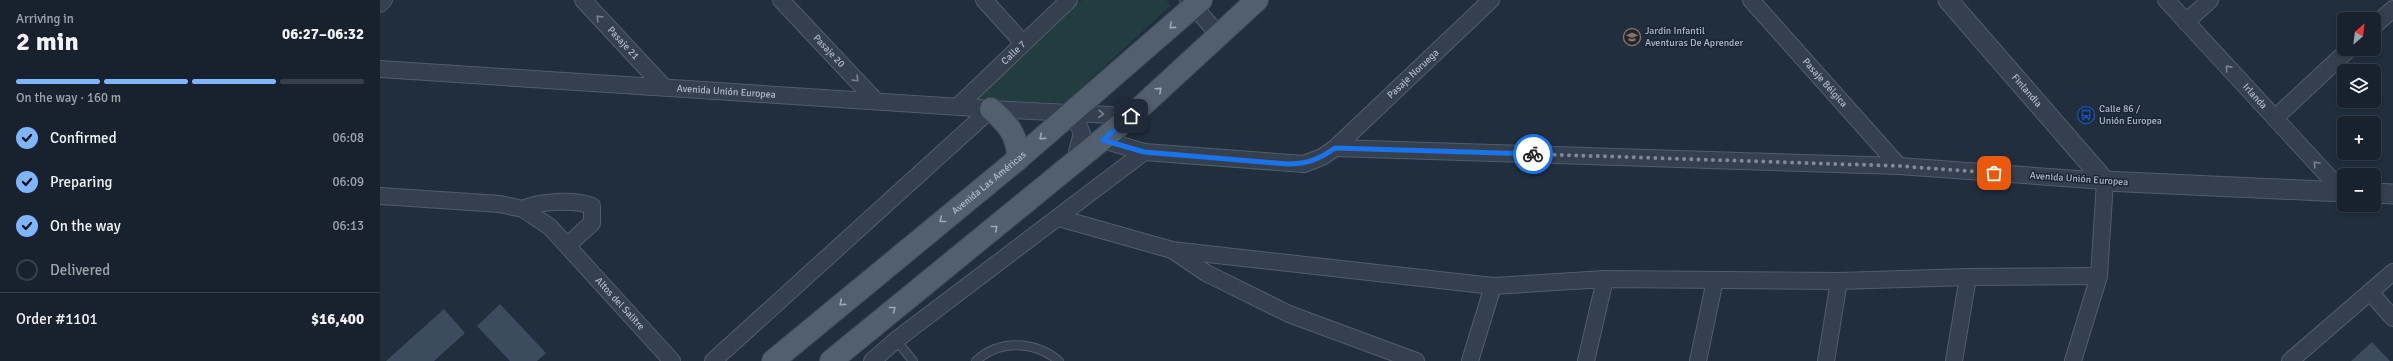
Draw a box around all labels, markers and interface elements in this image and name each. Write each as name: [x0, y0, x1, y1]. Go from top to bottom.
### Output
text: Arriving in: [16, 11, 74, 27]
north arrow: [2337, 12, 2381, 56]
map controls: [2337, 12, 2381, 212]
one-way arrow: [597, 15, 604, 22]
one-way arrow: [1169, 21, 1176, 28]
street label: Pasaje 21: [605, 24, 642, 62]
text: 06:27–06:32: [282, 25, 364, 43]
place label: Jardín Infantil Aventuras De Aprender: [1645, 25, 1743, 49]
text: 2 min: [16, 26, 79, 58]
school or university icon: Jardín Infantil Aventuras De Aprender: [1622, 27, 1642, 47]
street label: Pasaje 20: [811, 32, 847, 70]
street label: Calle 7: [999, 38, 1028, 67]
street label: Pasaje Noruega: [1385, 47, 1441, 101]
street label: Pasaje Bélgica: [1800, 56, 1850, 110]
button: layers: [2337, 64, 2381, 108]
one-way arrow: [2226, 65, 2233, 73]
street label: Finlandia: [2009, 72, 2044, 110]
one-way arrow: [851, 74, 859, 82]
street label: Irlanda: [2240, 81, 2270, 112]
street label: Avenida Unión Europea: [676, 82, 776, 101]
one-way arrow: [1155, 88, 1162, 95]
text: On the way · 160 m: [16, 90, 121, 106]
pin: [1114, 99, 1148, 133]
place label: Calle 86 / Unión Europea: [2099, 103, 2162, 127]
icon: home: [1120, 105, 1142, 127]
bus stop icon: Calle 86 / Unión Europea: [2076, 105, 2096, 125]
one-way arrow: [1098, 110, 1104, 119]
button: +: [2337, 116, 2381, 160]
icon: check: [16, 127, 38, 149]
text: Confirmed: [50, 129, 117, 147]
text: 06:08: [332, 130, 364, 146]
one-way arrow: [1040, 133, 1047, 140]
courier: [1513, 134, 1553, 174]
icon: bike: [1522, 143, 1544, 165]
street label: Avenida Las Américas: [949, 148, 1029, 217]
pin: [1977, 156, 2011, 190]
one-way arrow: [2314, 161, 2321, 168]
icon: bag: [1983, 162, 2005, 184]
button: −: [2337, 168, 2381, 212]
street label: Avenida Unión Europea: [2029, 170, 2129, 188]
icon: check: [16, 171, 38, 193]
text: Preparing: [50, 173, 113, 191]
text: 06:09: [332, 174, 364, 190]
icon: check: [16, 215, 38, 237]
one-way arrow: [940, 216, 947, 223]
text: On the way: [50, 217, 121, 235]
text: 06:13: [332, 218, 364, 234]
one-way arrow: [990, 226, 997, 233]
text: Delivered: [50, 261, 110, 279]
street label: Altos del Salitre: [593, 275, 647, 333]
one-way arrow: [839, 298, 846, 305]
one-way arrow: [889, 307, 896, 314]
text: Order #1101: [16, 310, 98, 328]
text: $16,400: [311, 310, 364, 328]

